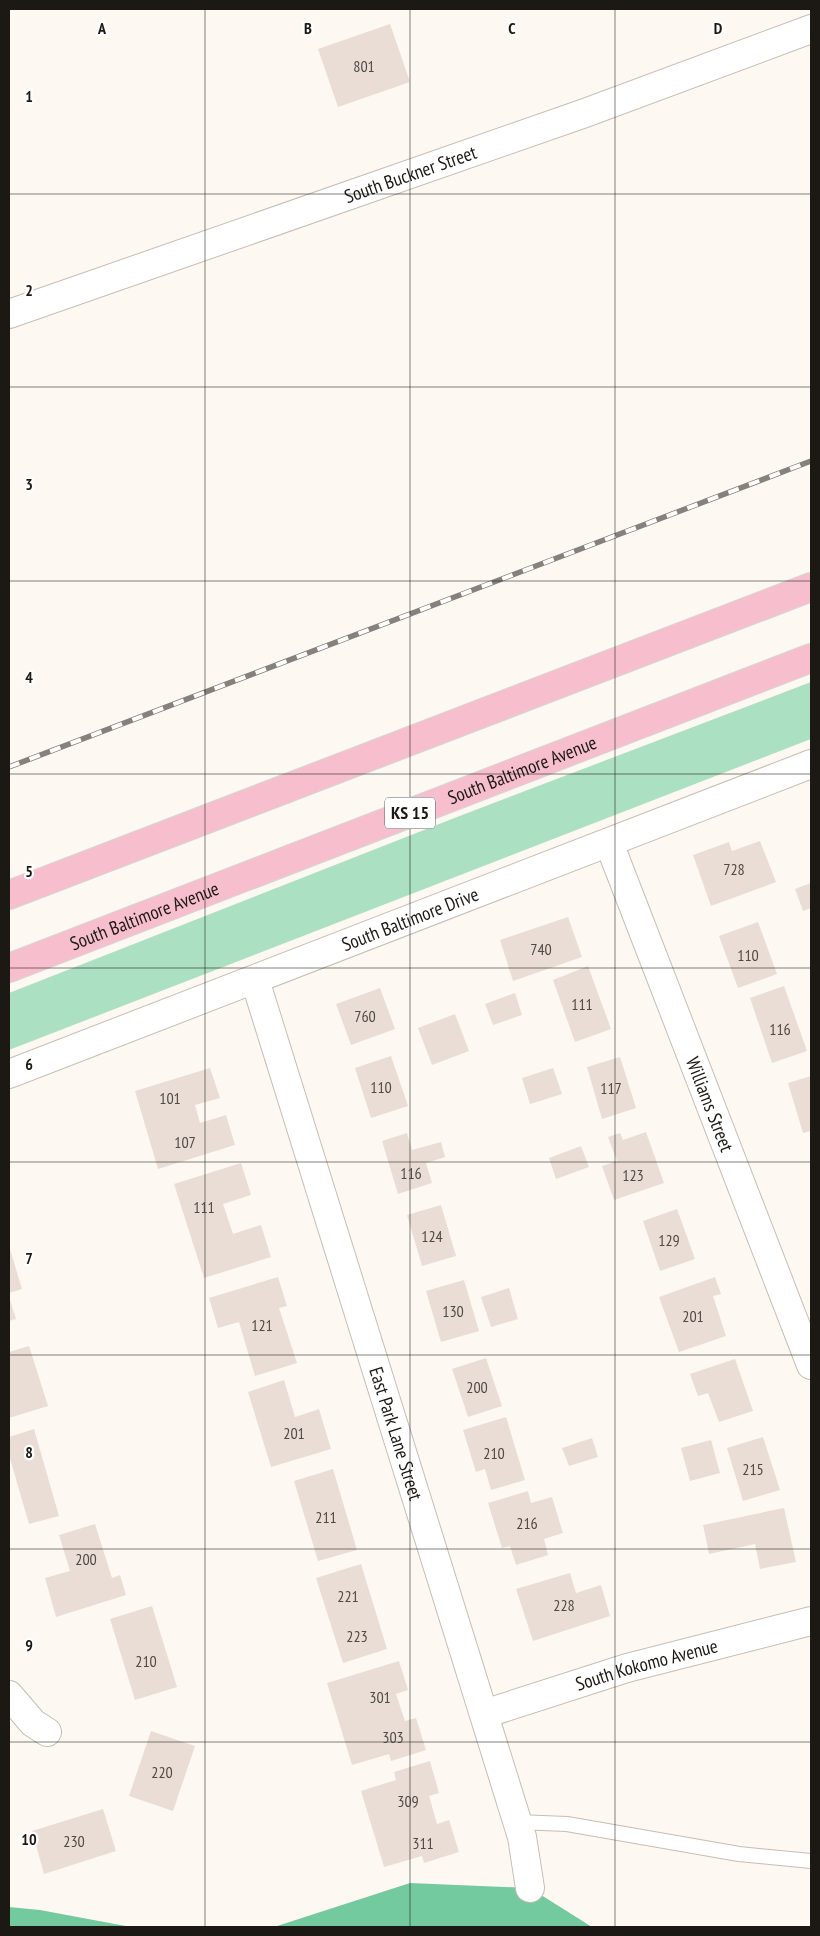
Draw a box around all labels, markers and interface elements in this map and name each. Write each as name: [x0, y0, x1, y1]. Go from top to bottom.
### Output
text: A: [97, 18, 107, 38]
text: B: [304, 18, 312, 38]
text: C: [508, 18, 516, 38]
text: D: [714, 18, 723, 38]
house number: 801: [353, 56, 375, 76]
text: 1: [25, 86, 33, 106]
street label: South Buckner Street: [341, 140, 480, 208]
text: 2: [25, 280, 33, 300]
text: 3: [25, 474, 33, 494]
text: 4: [25, 667, 33, 687]
street label: South Baltimore Avenue: [444, 730, 600, 809]
road number: KS 15: [385, 798, 435, 828]
house number: 728: [723, 859, 745, 879]
text: 5: [25, 861, 33, 881]
street label: South Baltimore Avenue: [66, 876, 222, 955]
street label: South Baltimore Drive: [338, 882, 482, 956]
house number: 740: [530, 939, 552, 959]
house number: 110: [737, 945, 759, 965]
house number: 111: [571, 994, 593, 1014]
house number: 760: [354, 1006, 376, 1026]
house number: 116: [769, 1019, 791, 1039]
street label: Williams Street: [681, 1053, 740, 1156]
text: 6: [25, 1054, 33, 1074]
house number: 110: [370, 1077, 392, 1097]
house number: 117: [600, 1078, 622, 1098]
house number: 101: [159, 1088, 181, 1108]
house number: 107: [174, 1132, 196, 1152]
house number: 116: [400, 1163, 422, 1183]
house number: 123: [622, 1165, 644, 1185]
house number: 111: [193, 1197, 215, 1217]
house number: 124: [421, 1226, 443, 1246]
house number: 129: [658, 1230, 680, 1250]
text: 7: [25, 1248, 33, 1268]
house number: 130: [442, 1301, 464, 1321]
house number: 201: [682, 1306, 704, 1326]
house number: 121: [251, 1315, 273, 1335]
street label: East Park Lane Street: [364, 1364, 429, 1504]
house number: 200: [466, 1377, 488, 1397]
house number: 201: [283, 1423, 305, 1443]
text: 8: [25, 1442, 33, 1462]
house number: 210: [483, 1443, 505, 1463]
house number: 215: [742, 1459, 764, 1479]
house number: 211: [315, 1507, 337, 1527]
house number: 216: [516, 1513, 538, 1533]
house number: 200: [75, 1549, 97, 1569]
house number: 221: [337, 1586, 359, 1606]
house number: 228: [553, 1595, 575, 1615]
house number: 223: [346, 1626, 368, 1646]
street label: South Kokomo Avenue: [572, 1633, 720, 1696]
text: 9: [25, 1635, 33, 1655]
house number: 210: [135, 1651, 157, 1671]
house number: 301: [369, 1687, 391, 1707]
house number: 303: [382, 1727, 404, 1747]
house number: 220: [151, 1762, 173, 1782]
house number: 309: [397, 1791, 419, 1811]
text: 10: [21, 1829, 37, 1849]
house number: 230: [63, 1831, 85, 1851]
house number: 311: [412, 1833, 434, 1853]

